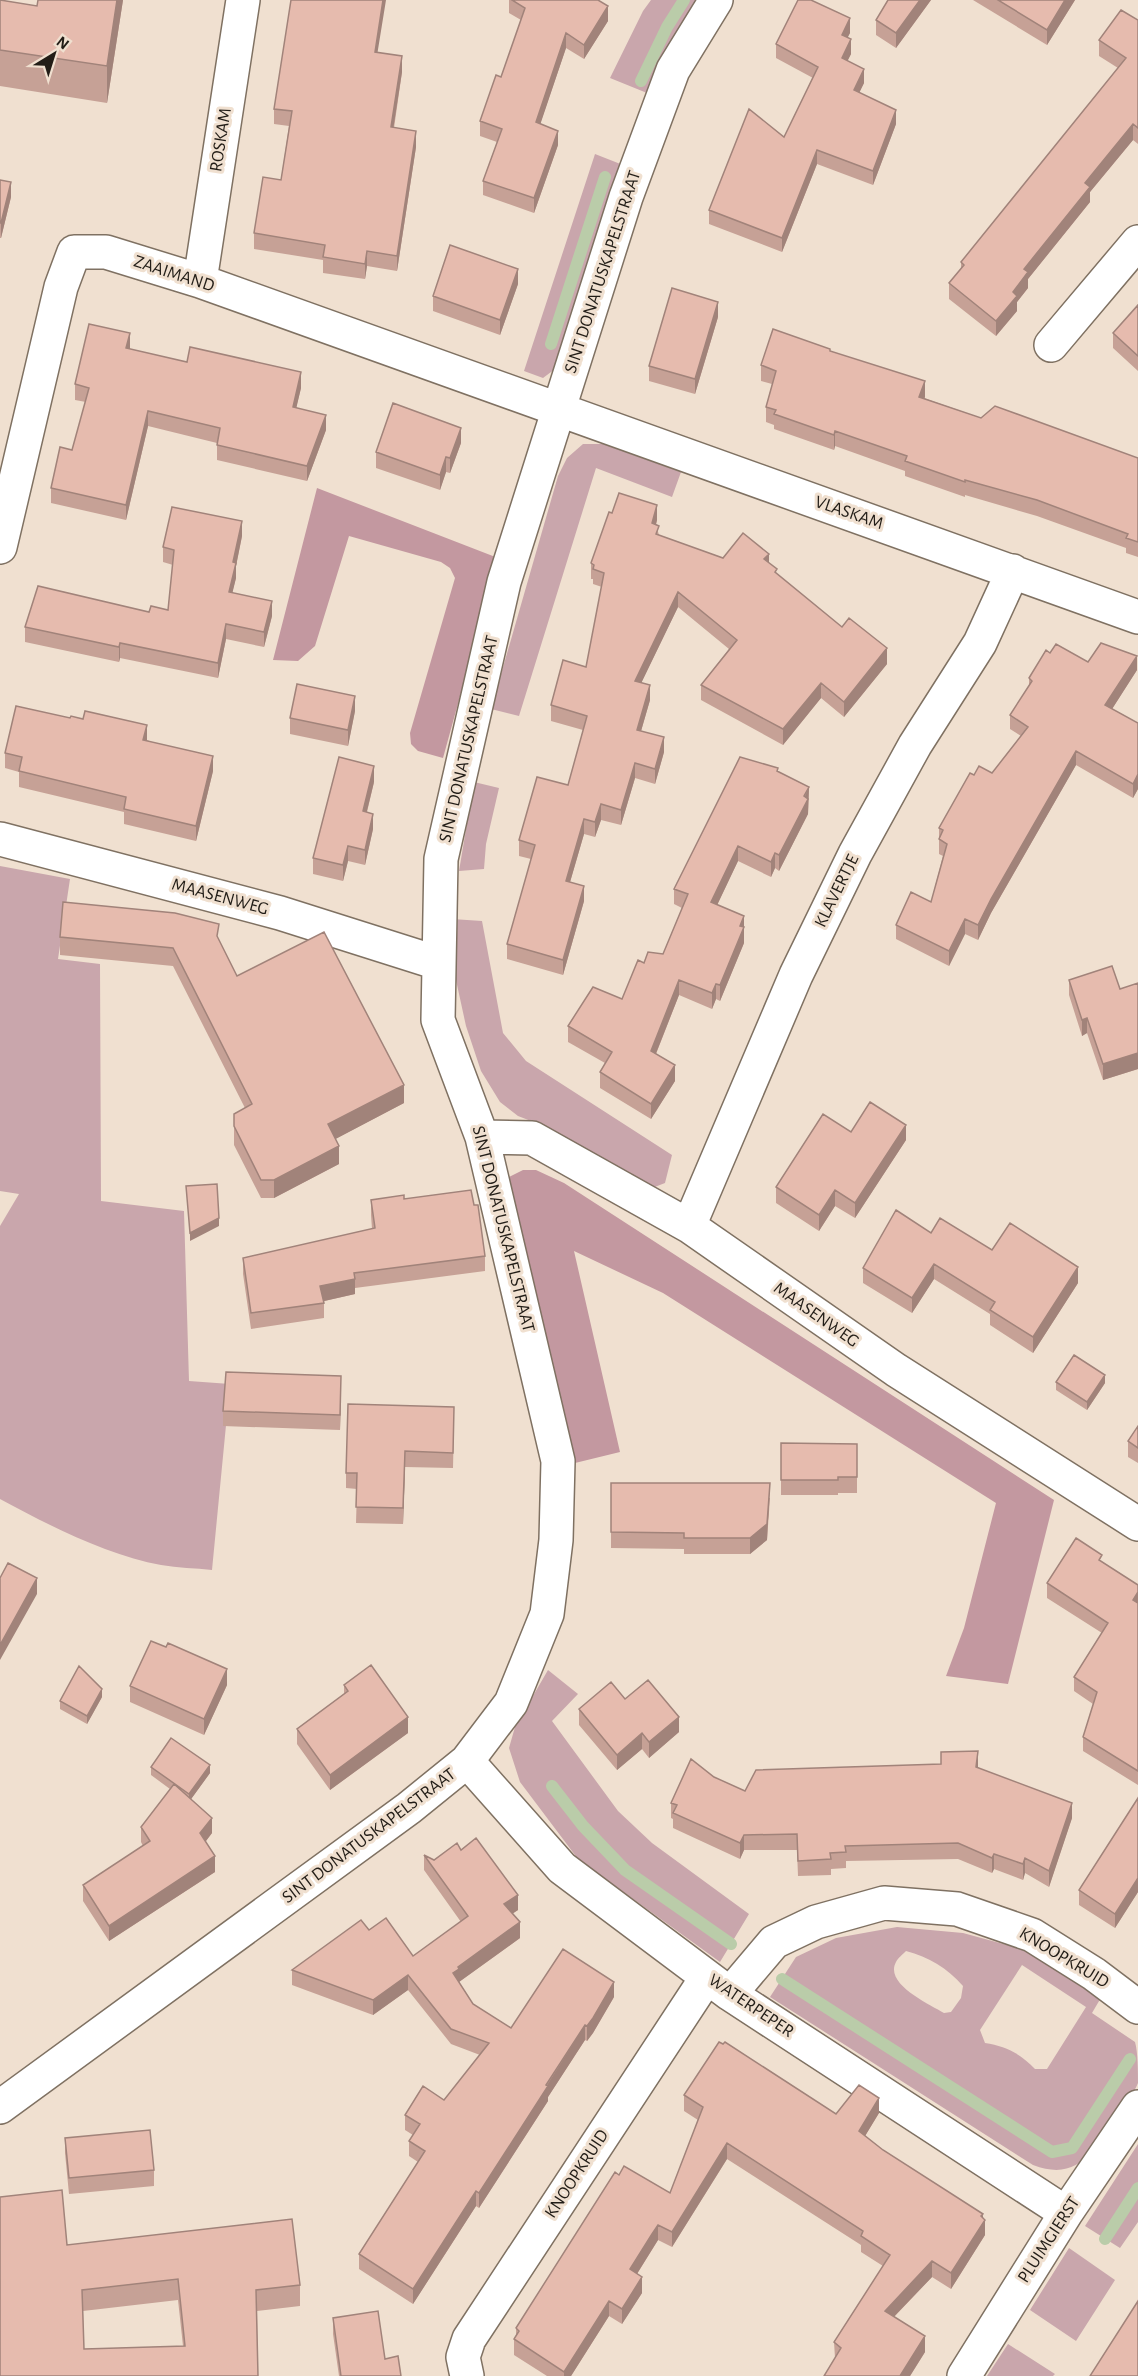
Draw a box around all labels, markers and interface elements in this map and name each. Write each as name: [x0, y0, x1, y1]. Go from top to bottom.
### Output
north arrow: [24, 24, 84, 84]
text: N: [53, 33, 72, 53]
street label: ROSKAM: [207, 107, 235, 173]
street label: SINT DONATUSKAPELSTRAAT: [562, 168, 644, 376]
street label: ZAAIMAND: [131, 253, 217, 295]
street label: VLASKAM: [813, 493, 885, 533]
street label: SINT DONATUSKAPELSTRAAT: [436, 634, 502, 844]
street label: KLAVERTJE: [812, 851, 862, 930]
street label: MAASENWEG: [170, 875, 270, 919]
street label: SINT DONATUSKAPELSTRAAT: [469, 1124, 537, 1334]
street label: MAASENWEG: [770, 1279, 862, 1351]
street label: SINT DONATUSKAPELSTRAAT: [279, 1765, 459, 1907]
street label: KNOOPKRUID: [1016, 1924, 1112, 1992]
street label: WATERPEPER: [705, 1971, 797, 2041]
street label: KNOOPKRUID: [542, 2127, 612, 2221]
street label: PLUIMGIERST: [1015, 2194, 1083, 2286]

